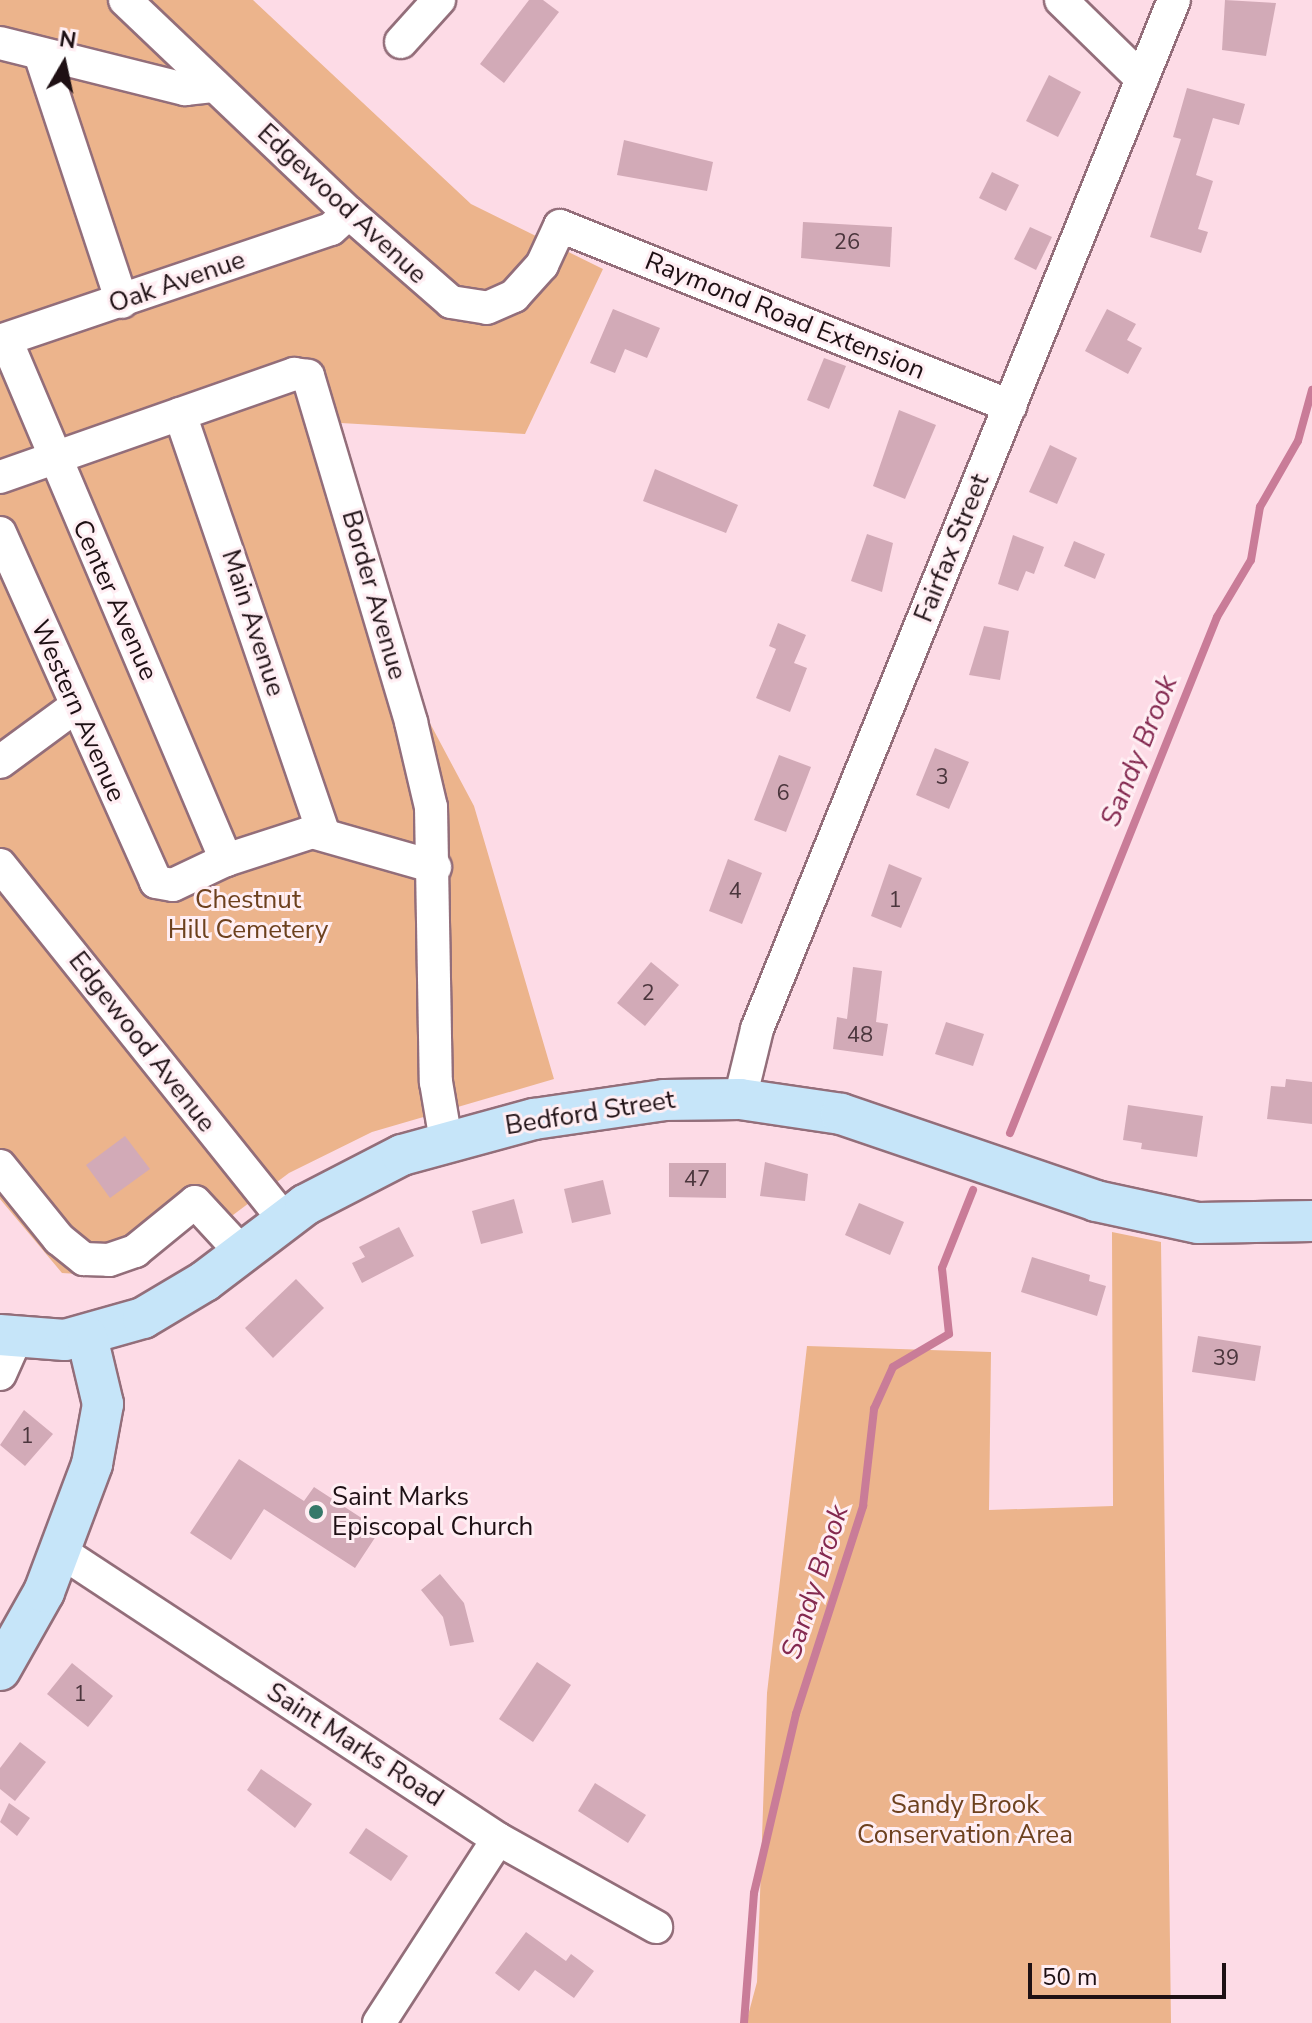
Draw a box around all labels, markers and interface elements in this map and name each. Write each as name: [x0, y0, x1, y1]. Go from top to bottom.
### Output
north arrow: [24, 24, 104, 104]
text: N: [57, 24, 78, 56]
street label: Edgewood Avenue: [251, 118, 433, 290]
house number: 26: [834, 230, 860, 256]
street label: Oak Avenue: [105, 244, 249, 320]
street label: Raymond Road Extension: [641, 246, 929, 386]
street label: Fairfax Street: [908, 469, 996, 627]
street label: Border Avenue: [335, 507, 413, 683]
street label: Center Avenue: [66, 515, 164, 685]
street label: Main Avenue: [215, 546, 291, 700]
street label: Western Avenue: [24, 615, 132, 807]
water label: Sandy Brook: [1093, 671, 1185, 831]
house number: 3: [935, 765, 949, 791]
house number: 6: [776, 781, 790, 807]
house number: 4: [728, 879, 742, 905]
park label: Chestnut Hill Cemetery: [168, 884, 328, 946]
house number: 1: [888, 888, 902, 914]
street label: Edgewood Avenue: [62, 946, 222, 1138]
house number: 2: [641, 981, 655, 1007]
house number: 48: [847, 1023, 873, 1049]
street label: Bedford Street: [503, 1084, 677, 1142]
house number: 47: [684, 1167, 710, 1193]
house number: 39: [1213, 1346, 1239, 1372]
house number: 1: [20, 1424, 34, 1450]
place label: Saint Marks Episcopal Church: [332, 1481, 533, 1542]
water label: Sandy Brook: [774, 1501, 856, 1663]
marker: Saint Marks Episcopal Church: [307, 1503, 325, 1521]
street label: Saint Marks Road: [261, 1676, 449, 1814]
house number: 1: [73, 1682, 87, 1708]
park label: Sandy Brook Conservation Area: [857, 1789, 1073, 1850]
scale bar: [1032, 1947, 1230, 1997]
text: 50 m: [1042, 1961, 1098, 1993]

